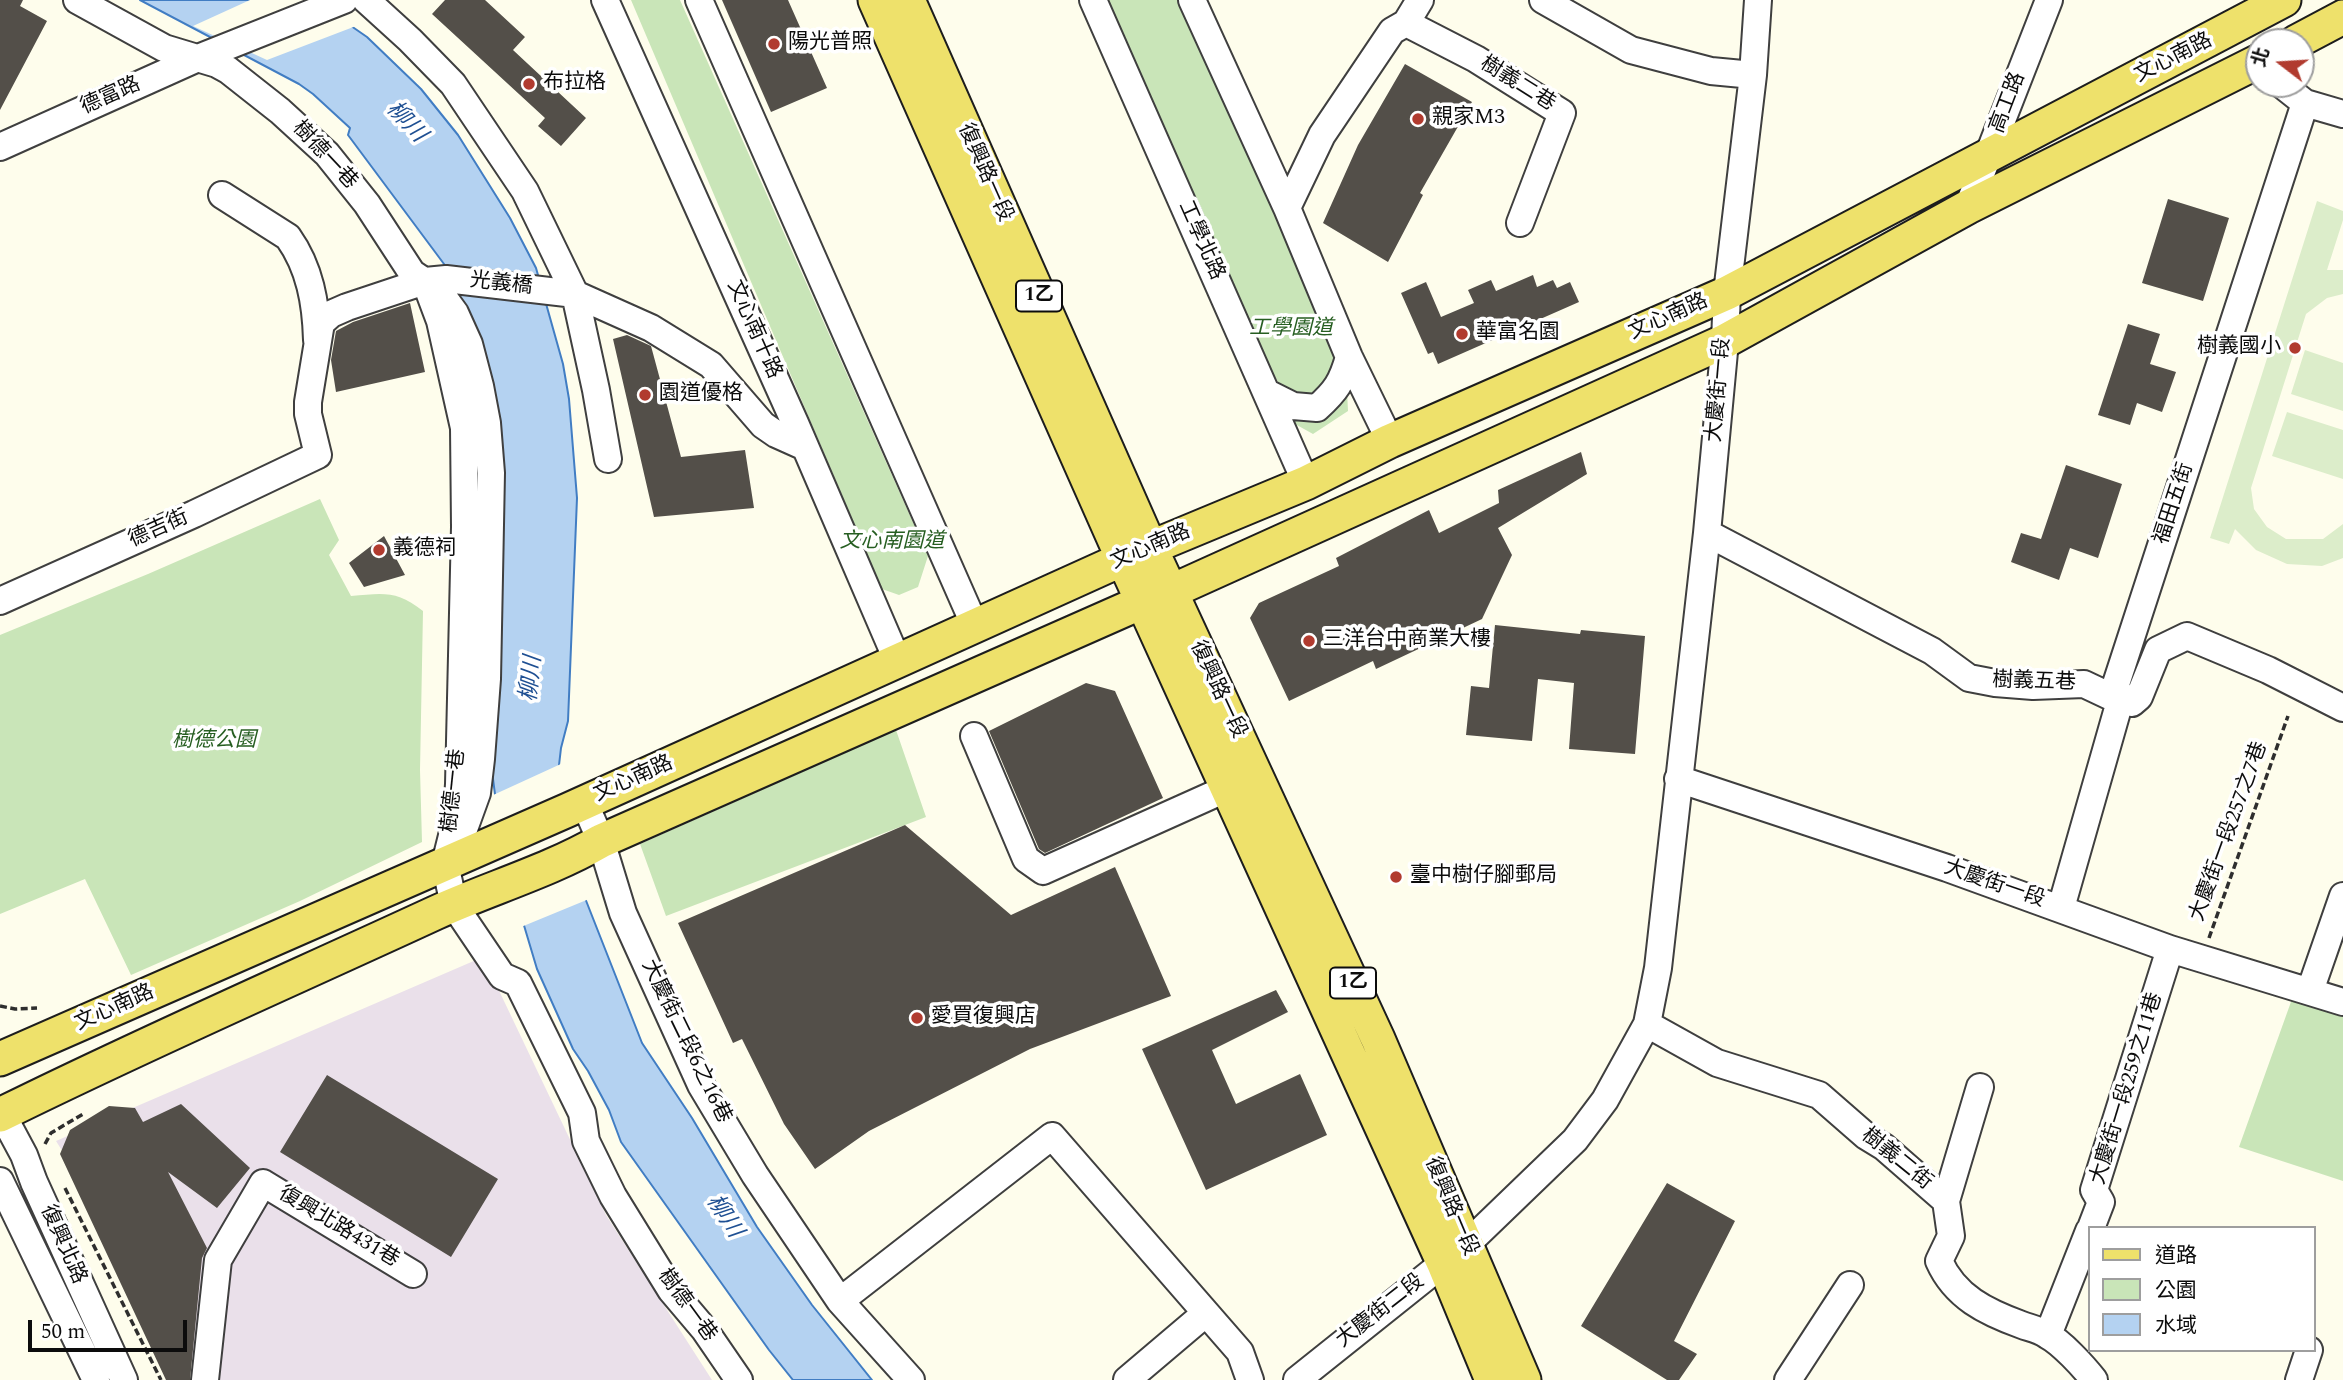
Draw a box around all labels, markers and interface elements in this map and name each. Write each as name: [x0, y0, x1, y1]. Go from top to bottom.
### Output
north arrow: [2245, 28, 2315, 98]
street label: 文心南路: [2131, 29, 2217, 89]
place label: 陽光普照: [788, 31, 872, 57]
marker: 陽光普照: [766, 36, 782, 52]
text: 北: [2245, 44, 2278, 71]
street label: 樹義二巷: [1475, 52, 1559, 118]
street label: 高工路: [1986, 69, 2032, 137]
place label: 布拉格: [543, 71, 606, 97]
street label: 德富路: [77, 73, 145, 121]
marker: 布拉格: [521, 76, 537, 92]
water label: 柳川: [379, 97, 431, 149]
place label: 親家M3: [1432, 106, 1505, 132]
marker: 親家M3: [1410, 111, 1426, 127]
street label: 樹德一巷: [286, 117, 362, 195]
street label: 復興路一段: [951, 120, 1017, 226]
street label: 工學北路: [1171, 198, 1229, 284]
street label: 光義橋: [468, 269, 534, 301]
street label: 文心南十路: [720, 277, 786, 383]
road number: 1乙: [1016, 280, 1062, 312]
street label: 文心南路: [1626, 289, 1712, 347]
park label: 工學園道: [1249, 317, 1333, 343]
place label: 華富名園: [1476, 321, 1560, 347]
marker: 華富名園: [1454, 326, 1470, 342]
place label: 樹義國小: [2197, 335, 2281, 361]
street label: 大慶街一段: [1703, 337, 1737, 443]
marker: 樹義國小: [2287, 340, 2303, 356]
place label: 園道優格: [659, 382, 743, 408]
marker: 園道優格: [637, 387, 653, 403]
street label: 福田五街: [2150, 460, 2200, 548]
street label: 德吉街: [125, 506, 193, 554]
street label: 文心南路: [1107, 520, 1195, 576]
park label: 文心南園道: [840, 530, 944, 556]
place label: 義德祠: [393, 537, 456, 563]
marker: 義德祠: [371, 542, 387, 558]
place label: 三洋台中商業大樓: [1323, 628, 1491, 654]
marker: 三洋台中商業大樓: [1301, 633, 1317, 649]
street label: 復興路一段: [1183, 637, 1251, 743]
water label: 柳川: [517, 655, 549, 703]
street label: 樹義五巷: [1992, 669, 2076, 697]
park label: 樹德公園: [172, 729, 256, 755]
street label: 大慶街一段257之7巷: [2186, 739, 2274, 925]
street label: 樹德一巷: [438, 748, 472, 834]
street label: 文心南路: [591, 751, 677, 809]
street label: 大慶街一段: [1940, 856, 2048, 914]
place label: 臺中樹仔腳郵局: [1410, 864, 1557, 890]
marker: 臺中樹仔腳郵局: [1388, 869, 1404, 885]
street label: 大慶街二段6之16巷: [635, 956, 735, 1128]
road number: 1乙: [1330, 967, 1376, 998]
street label: 文心南路: [72, 980, 158, 1038]
street label: 大慶街一段259之11巷: [2087, 990, 2169, 1188]
place label: 愛買復興店: [931, 1005, 1036, 1031]
marker: 愛買復興店: [909, 1010, 925, 1026]
street label: 樹義二街: [1855, 1124, 1937, 1196]
street label: 復興路一段: [1418, 1154, 1482, 1260]
street label: 復興北路431巷: [273, 1182, 403, 1274]
water label: 柳川: [699, 1190, 747, 1244]
street label: 復興北路: [33, 1202, 91, 1288]
legend: [2088, 1226, 2315, 1352]
text: 道路: [2155, 1240, 2197, 1272]
street label: 樹德一巷: [651, 1265, 721, 1347]
street label: 大慶街二段: [1332, 1270, 1430, 1354]
text: 公園: [2155, 1275, 2197, 1307]
scale bar: [32, 1306, 191, 1350]
text: 水域: [2155, 1310, 2197, 1342]
text: 50 m: [41, 1316, 85, 1348]

